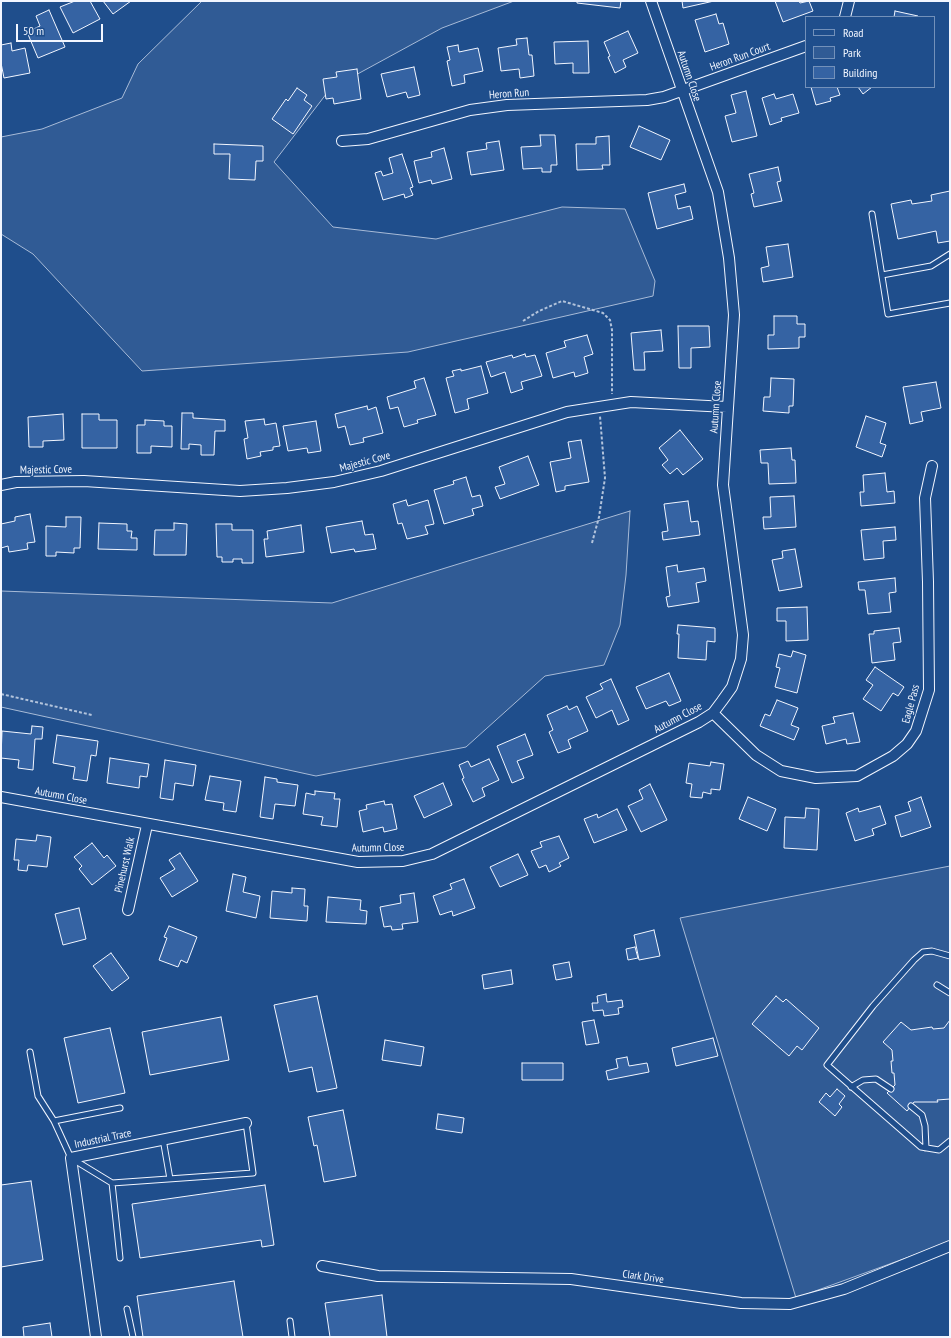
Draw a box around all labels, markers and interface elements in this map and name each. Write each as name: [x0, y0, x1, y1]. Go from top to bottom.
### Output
scale bar: [18, 16, 105, 42]
legend: [805, 16, 935, 88]
text: 50 m: [23, 23, 44, 38]
text: Road: [843, 25, 863, 40]
street label: Heron Run Court: [708, 40, 772, 74]
text: Park: [843, 45, 861, 60]
street label: Autumn Close: [674, 49, 704, 103]
text: Building: [843, 65, 878, 80]
street label: Heron Run: [488, 86, 530, 102]
street label: Autumn Close: [708, 380, 724, 434]
street label: Majestic Cove: [338, 449, 392, 475]
street label: Majestic Cove: [20, 463, 72, 477]
street label: Eagle Pass: [899, 683, 923, 725]
street label: Autumn Close: [652, 700, 704, 736]
street label: Autumn Close: [34, 784, 88, 808]
street label: Pinehurst Walk: [112, 836, 138, 894]
street label: Autumn Close: [352, 841, 404, 855]
street label: Industrial Trace: [73, 1127, 133, 1151]
street label: Clark Drive: [621, 1268, 665, 1286]

